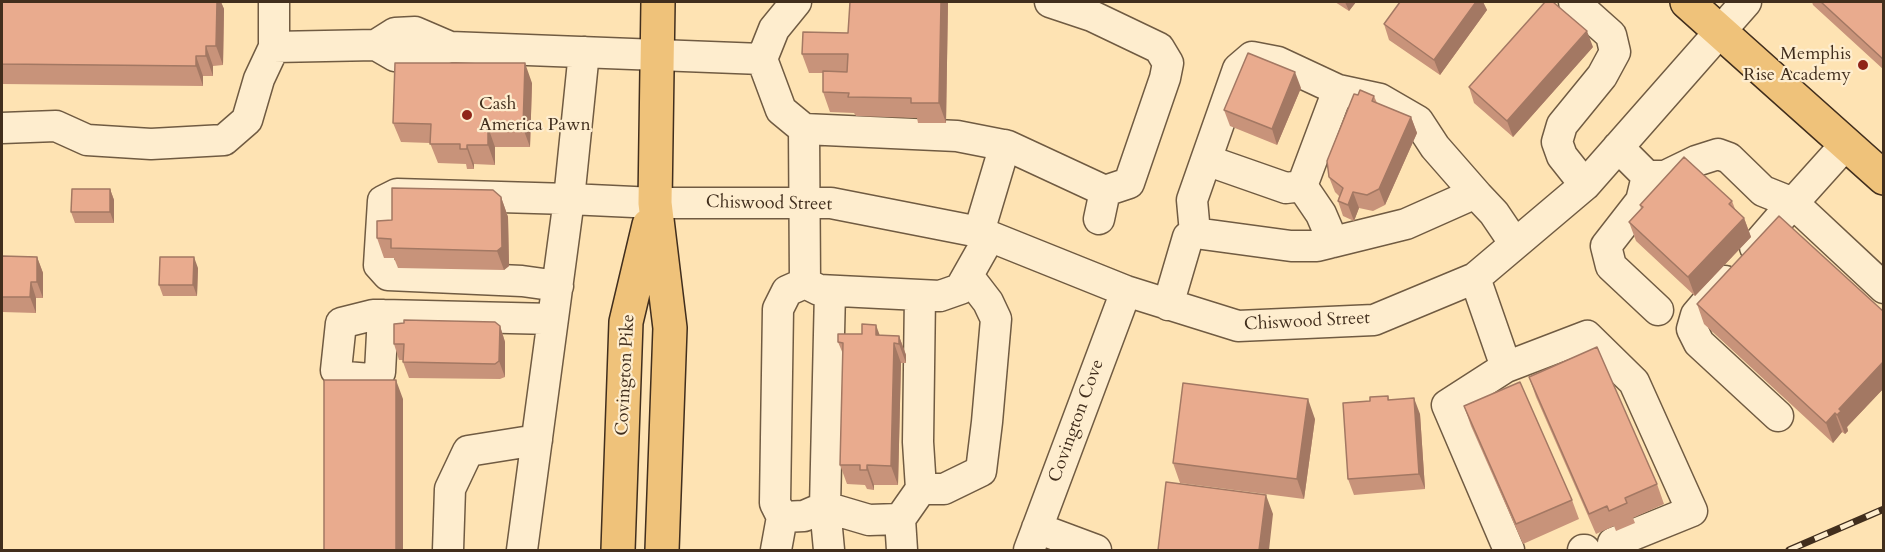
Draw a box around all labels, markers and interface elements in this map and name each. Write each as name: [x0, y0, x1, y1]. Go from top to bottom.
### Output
place label: Memphis Rise Academy: [1743, 44, 1851, 86]
marker: Memphis Rise Academy: [1856, 58, 1870, 72]
place label: Cash America Pawn: [479, 94, 591, 136]
marker: Cash America Pawn: [460, 108, 474, 122]
street label: Chiswood Street: [706, 192, 832, 216]
street label: Chiswood Street: [1243, 308, 1371, 336]
street label: Covington Pike: [612, 314, 640, 436]
street label: Covington Cove: [1045, 357, 1109, 485]

